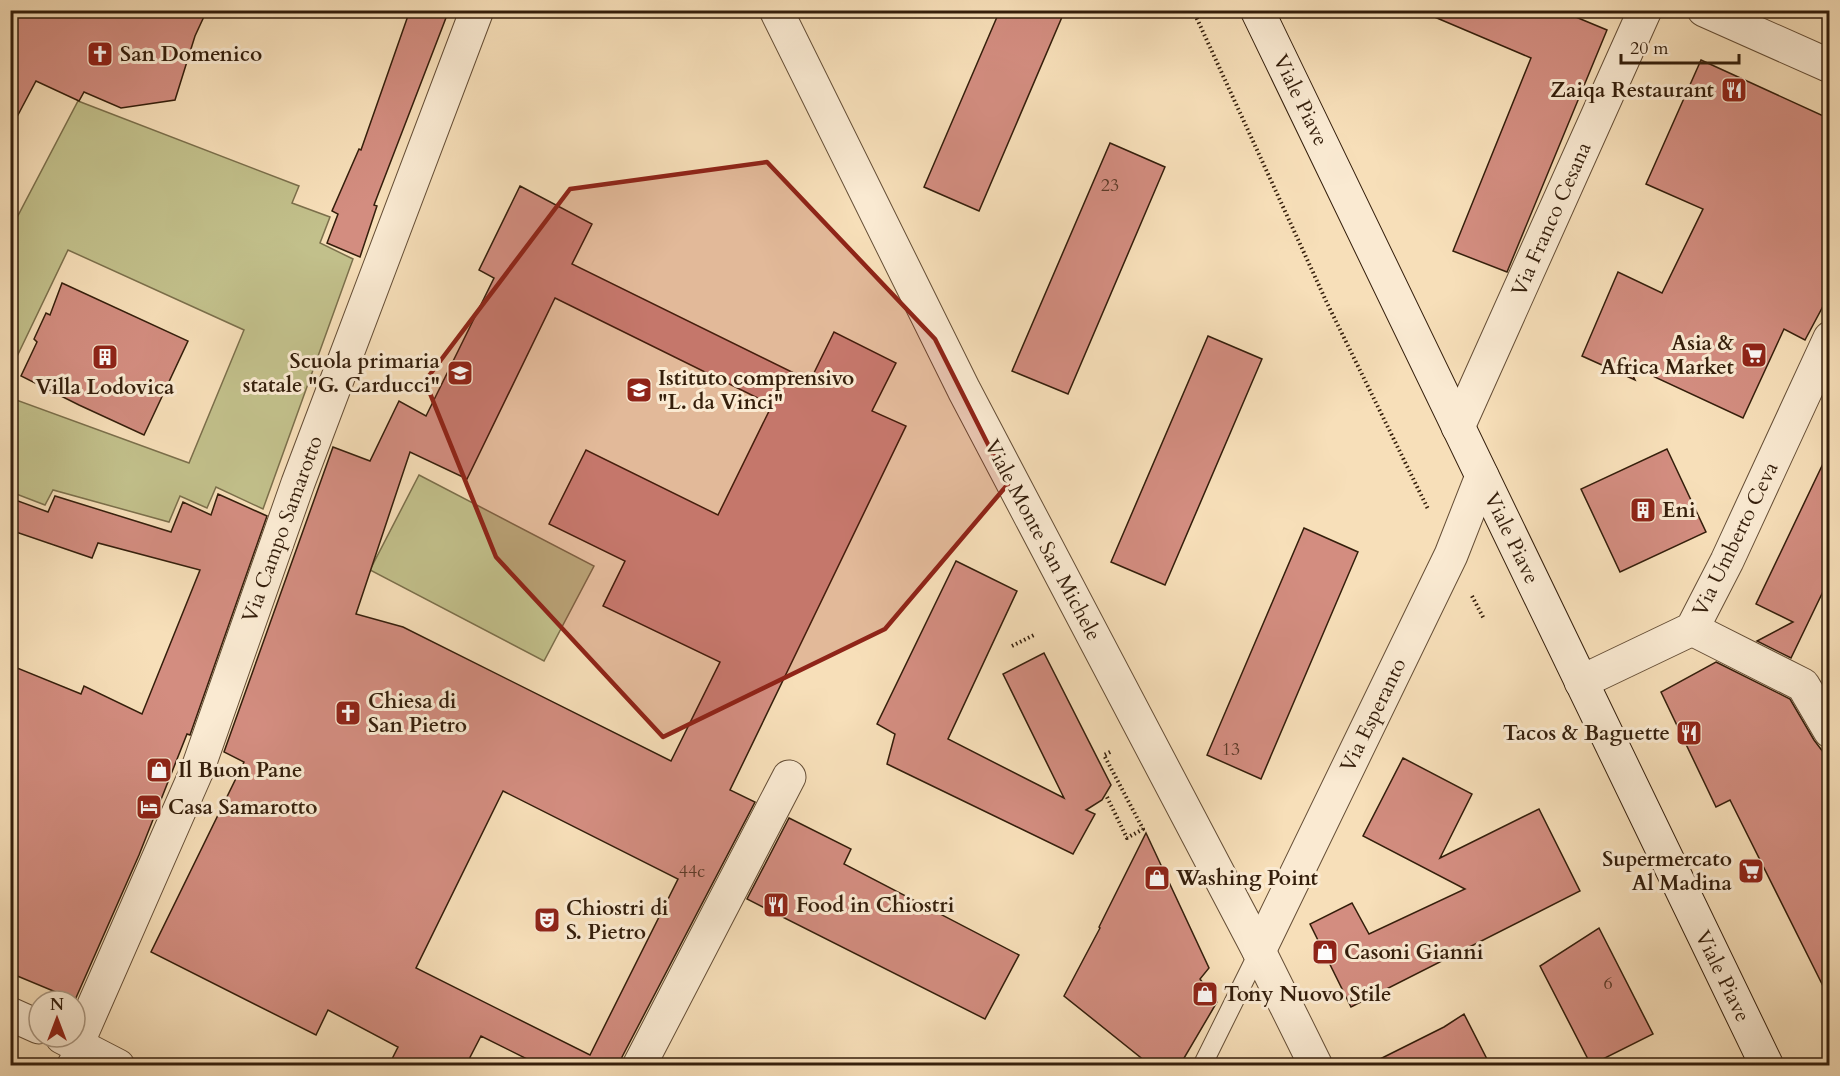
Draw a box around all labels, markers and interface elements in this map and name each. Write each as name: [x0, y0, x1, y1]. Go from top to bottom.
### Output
scale bar: [1621, 27, 1740, 65]
text: 20 m: [1630, 36, 1669, 61]
church icon: San Domenico: [85, 39, 115, 69]
place label: San Domenico: [120, 40, 262, 69]
street label: Viale Piave: [1266, 50, 1335, 151]
restaurant icon: Zaiqa Restaurant: [1719, 75, 1749, 105]
place label: Zaiqa Restaurant: [1550, 76, 1715, 105]
street label: Via Franco Cesana: [1504, 137, 1598, 301]
house number: 23: [1101, 173, 1119, 198]
place label: Asia & Africa Market: [1601, 329, 1735, 382]
supermarket icon: Asia & Africa Market: [1739, 340, 1769, 370]
building icon: Villa Lodovica: [90, 342, 120, 372]
place label: Scuola primaria statale "G. Carducci": [243, 347, 441, 400]
school or university icon: Scuola primaria statale "G. Carducci": [445, 358, 475, 388]
place label: Istituto comprensivo "L. da Vinci": [658, 364, 854, 417]
place label: Villa Lodovica: [35, 373, 175, 402]
school or university icon: Istituto comprensivo "L. da Vinci": [624, 375, 654, 405]
street label: Via Campo Samarotto: [235, 432, 330, 627]
street label: Viale Monte San Michele: [977, 434, 1108, 646]
street label: Via Umberto Ceva: [1686, 457, 1785, 621]
street label: Viale Piave: [1477, 488, 1546, 589]
building icon: Eni: [1628, 495, 1658, 525]
place label: Eni: [1662, 496, 1696, 525]
street label: Via Esperanto: [1333, 653, 1414, 777]
place label: Chiesa di San Pietro: [368, 687, 467, 740]
church icon: Chiesa di San Pietro: [333, 698, 363, 728]
restaurant icon: Tacos & Baguette: [1674, 718, 1704, 748]
place label: Tacos & Baguette: [1503, 719, 1670, 748]
house number: 13: [1222, 737, 1240, 762]
shop icon: Il Buon Pane: [144, 755, 174, 785]
place label: Il Buon Pane: [178, 756, 302, 785]
hotel icon: Casa Samarotto: [134, 792, 164, 822]
place label: Casa Samarotto: [168, 793, 318, 822]
place label: Supermercato Al Madina: [1602, 845, 1733, 898]
supermarket icon: Supermercato Al Madina: [1736, 856, 1766, 886]
house number: 44c: [679, 859, 705, 884]
shop icon: Washing Point: [1142, 863, 1172, 893]
place label: Washing Point: [1175, 864, 1319, 893]
restaurant icon: Food in Chiostri: [761, 890, 791, 920]
place label: Food in Chiostri: [796, 891, 955, 920]
place label: Chiostri di S. Pietro: [566, 894, 669, 947]
theatre icon: Chiostri di S. Pietro: [532, 905, 562, 935]
street label: Viale Piave: [1688, 926, 1757, 1027]
shop icon: Casoni Gianni: [1310, 937, 1340, 967]
place label: Casoni Gianni: [1344, 938, 1484, 967]
house number: 6: [1603, 971, 1613, 996]
shop icon: Tony Nuovo Stile: [1190, 979, 1220, 1009]
place label: Tony Nuovo Stile: [1224, 980, 1391, 1009]
north arrow: [27, 989, 87, 1049]
text: N: [50, 994, 64, 1016]

